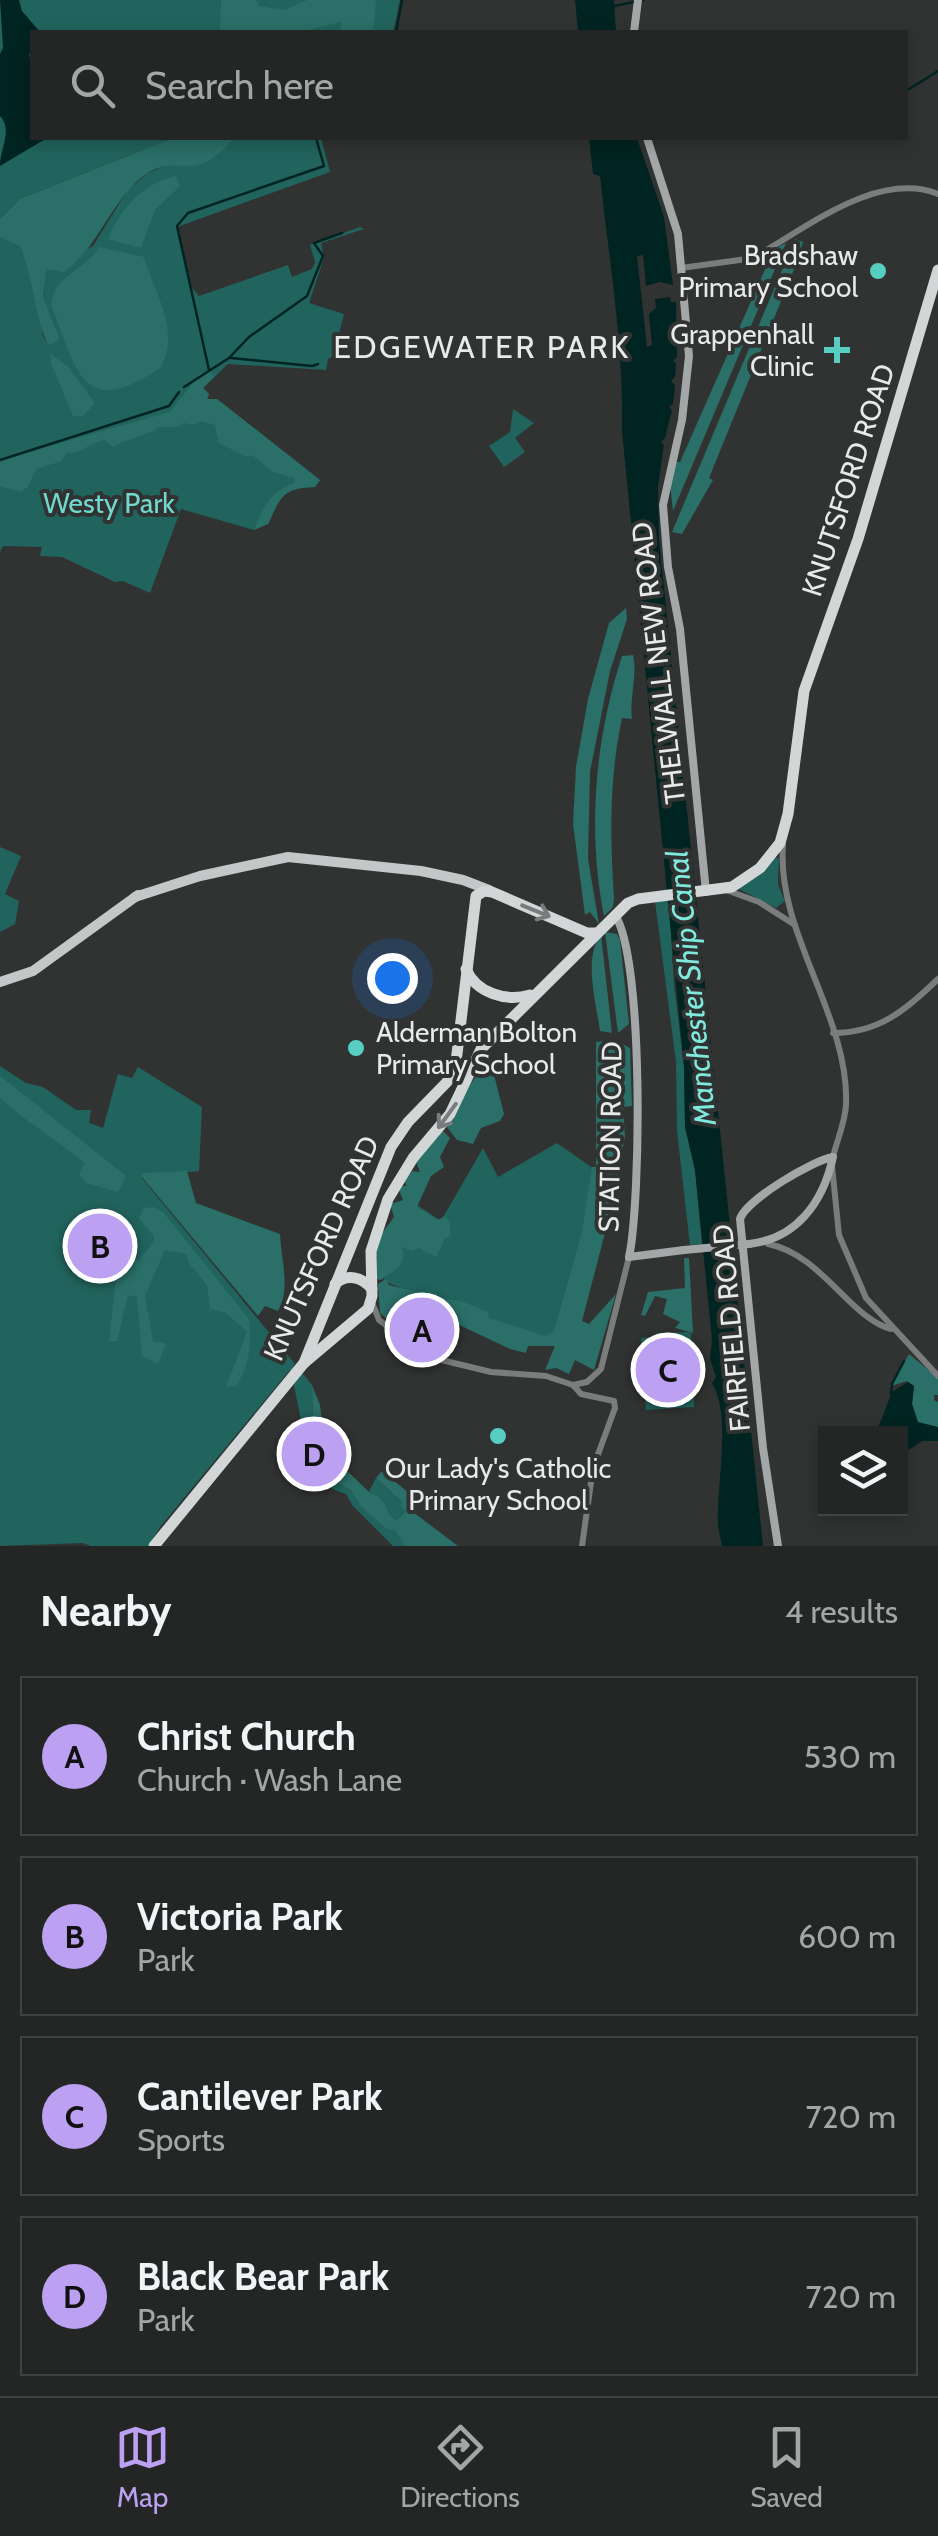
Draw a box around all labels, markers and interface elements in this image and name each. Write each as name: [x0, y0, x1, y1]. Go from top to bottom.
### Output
search box: [30, 30, 908, 140]
icon: search: [65, 58, 120, 113]
text: Search here: [145, 62, 334, 109]
place label: Bradshaw Primary School: [678, 238, 858, 304]
marker: Bradshaw Primary School: [867, 260, 889, 282]
place label: Grappenhall Clinic: [670, 317, 814, 383]
district label: EDGEWATER PARK: [333, 327, 631, 366]
marker: Grappenhall Clinic: [824, 337, 850, 363]
street label: KNUTSFORD ROAD: [794, 359, 902, 601]
park label: Westy Park: [43, 486, 175, 520]
street label: THELWALL NEW ROAD: [624, 520, 692, 806]
water label: Manchester Ship Canal: [658, 849, 724, 1128]
one-way arrow: [521, 903, 551, 921]
your location: [367, 953, 418, 1004]
place label: Alderman Bolton Primary School: [376, 1015, 577, 1081]
marker: Alderman Bolton Primary School: [345, 1037, 367, 1059]
street label: STATION ROAD: [591, 1041, 629, 1233]
one-way arrow: [437, 1102, 458, 1129]
street label: KNUTSFORD ROAD: [256, 1130, 386, 1366]
pin: B: [68, 1208, 132, 1284]
street label: FAIRFIELD ROAD: [705, 1223, 757, 1433]
pin: A: [390, 1292, 454, 1368]
pin: C: [636, 1332, 700, 1408]
pin: D: [282, 1416, 346, 1492]
marker: Our Lady's Catholic Primary School: [487, 1425, 509, 1447]
map controls: [818, 1426, 908, 1516]
button: layers: [818, 1426, 908, 1516]
place label: Our Lady's Catholic Primary School: [385, 1451, 611, 1517]
text: Nearby: [40, 1585, 172, 1637]
text: 4 results: [785, 1592, 898, 1631]
text: Christ Church: [137, 1713, 356, 1760]
text: A: [64, 1737, 85, 1776]
text: 530 m: [804, 1737, 896, 1776]
text: Church · Wash Lane: [137, 1760, 402, 1799]
text: Victoria Park: [137, 1893, 343, 1940]
text: B: [64, 1917, 85, 1956]
text: 600 m: [798, 1917, 896, 1956]
text: Park: [137, 1940, 195, 1979]
text: Cantilever Park: [137, 2073, 382, 2120]
text: C: [65, 2097, 84, 2136]
text: 720 m: [806, 2097, 896, 2136]
text: Sports: [137, 2120, 225, 2159]
text: Black Bear Park: [137, 2253, 389, 2300]
text: D: [63, 2277, 86, 2316]
text: 720 m: [806, 2277, 896, 2316]
text: Park: [137, 2300, 195, 2339]
tab: Map: [115, 2420, 170, 2514]
tab: Directions: [400, 2420, 520, 2514]
tab: Saved: [750, 2420, 823, 2514]

